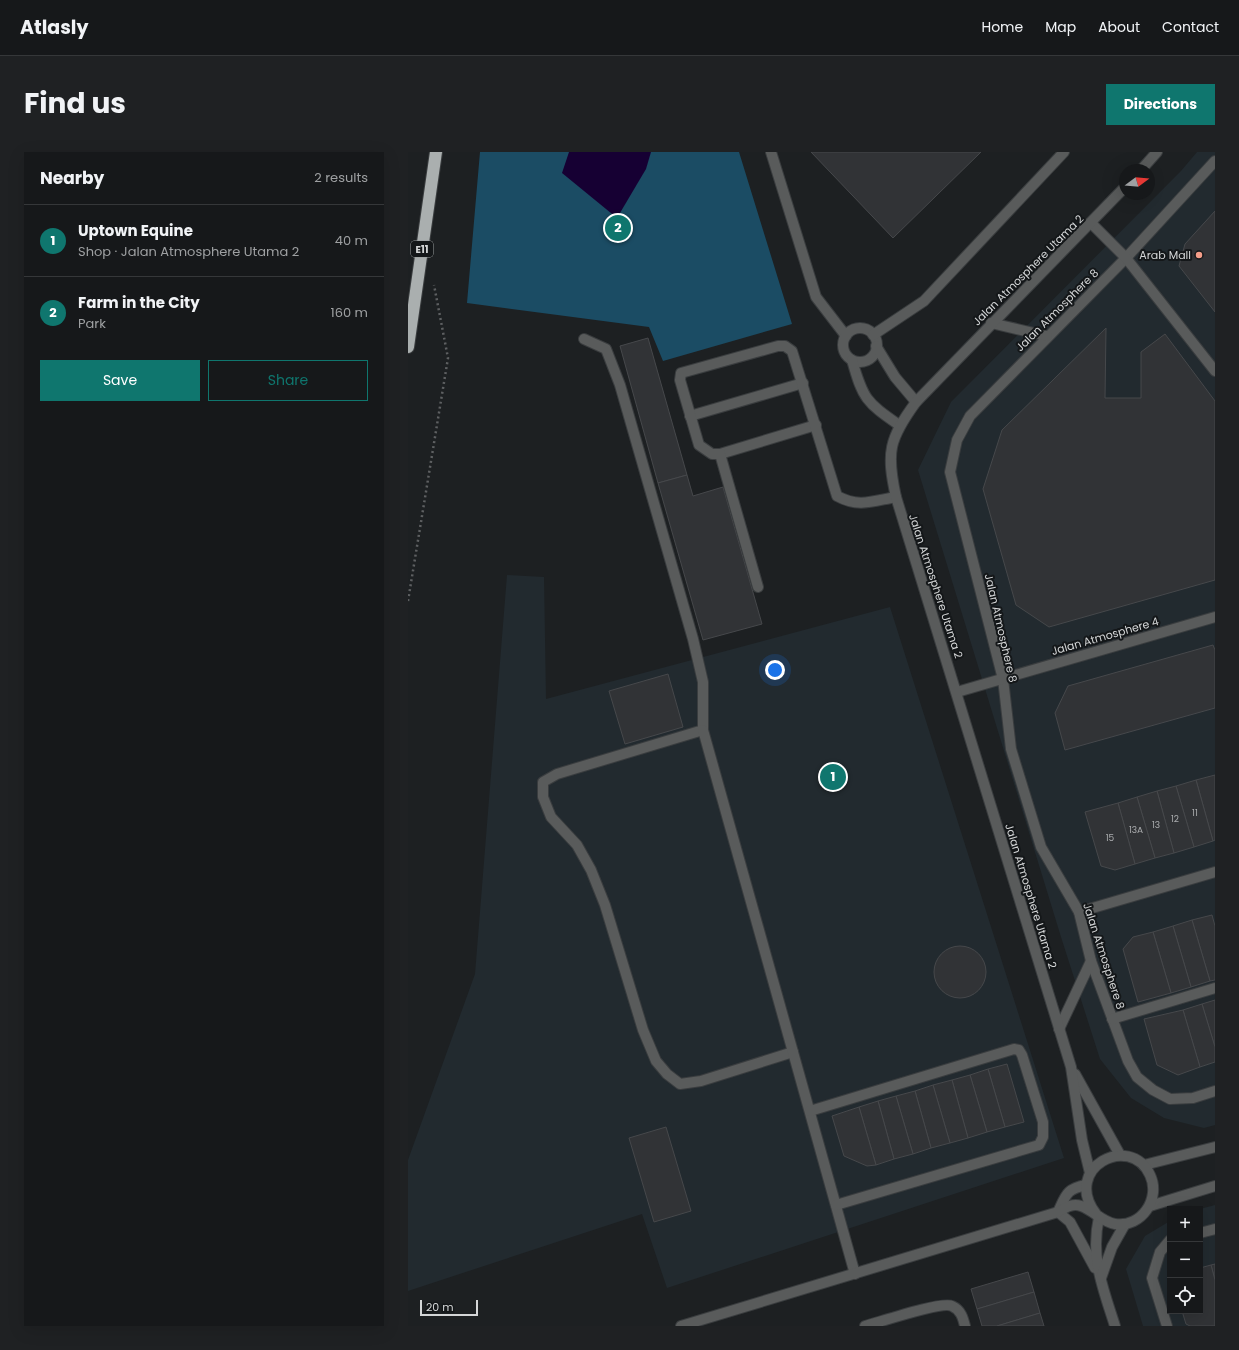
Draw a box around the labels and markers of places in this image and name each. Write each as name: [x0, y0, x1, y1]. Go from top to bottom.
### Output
pin: 2: [605, 213, 631, 243]
place label: Arab Mall: [1139, 247, 1191, 263]
marker: Arab Mall: [1194, 250, 1204, 260]
pin: 1: [820, 762, 846, 792]

